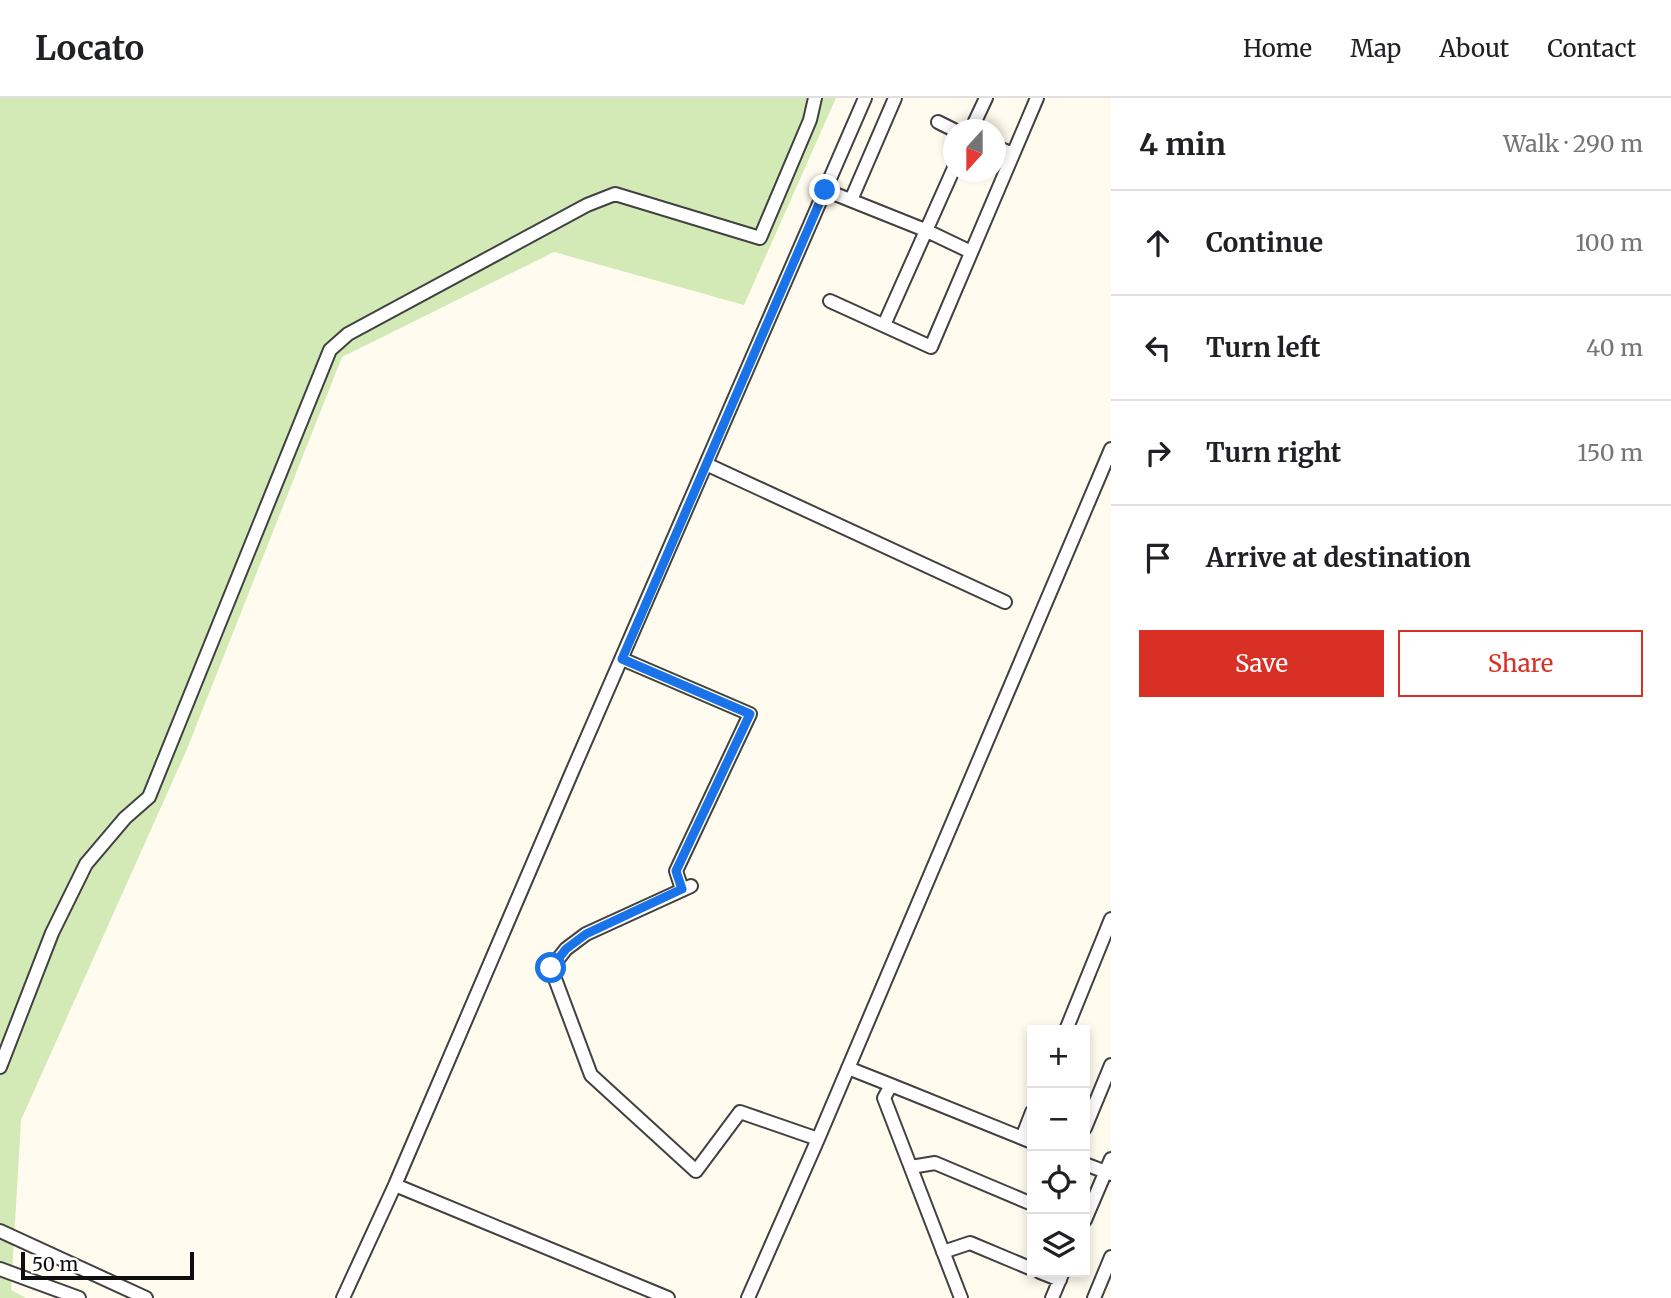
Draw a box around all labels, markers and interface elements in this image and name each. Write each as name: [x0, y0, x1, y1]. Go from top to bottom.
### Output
text: Locato: [35, 28, 144, 69]
text: Home: [1243, 33, 1312, 64]
text: Map: [1350, 33, 1401, 64]
text: About: [1439, 33, 1509, 64]
text: Contact: [1547, 33, 1636, 64]
north arrow: [943, 119, 1006, 182]
text: 4 min: [1139, 125, 1226, 163]
text: Walk · 290 m: [1503, 129, 1643, 158]
route end: [809, 174, 840, 205]
icon: ahead: [1139, 224, 1177, 262]
text: Continue: [1206, 226, 1323, 259]
text: 100 m: [1575, 228, 1643, 257]
icon: left: [1139, 329, 1177, 367]
text: Turn left: [1206, 331, 1320, 364]
text: 40 m: [1586, 333, 1643, 362]
icon: right: [1139, 434, 1177, 472]
text: Turn right: [1206, 436, 1341, 469]
text: 150 m: [1577, 438, 1643, 467]
icon: arrive: [1139, 539, 1177, 577]
text: Arrive at destination: [1206, 541, 1471, 574]
button: Save: [1139, 630, 1384, 697]
button: Share: [1398, 630, 1643, 697]
route start: [535, 952, 566, 983]
map controls: [1027, 1025, 1090, 1277]
button: +: [1027, 1025, 1090, 1088]
button: −: [1027, 1088, 1090, 1151]
button: locate: [1027, 1151, 1090, 1214]
button: layers: [1027, 1214, 1090, 1277]
scale bar: [21, 1249, 194, 1281]
text: 50 m: [32, 1252, 78, 1276]

